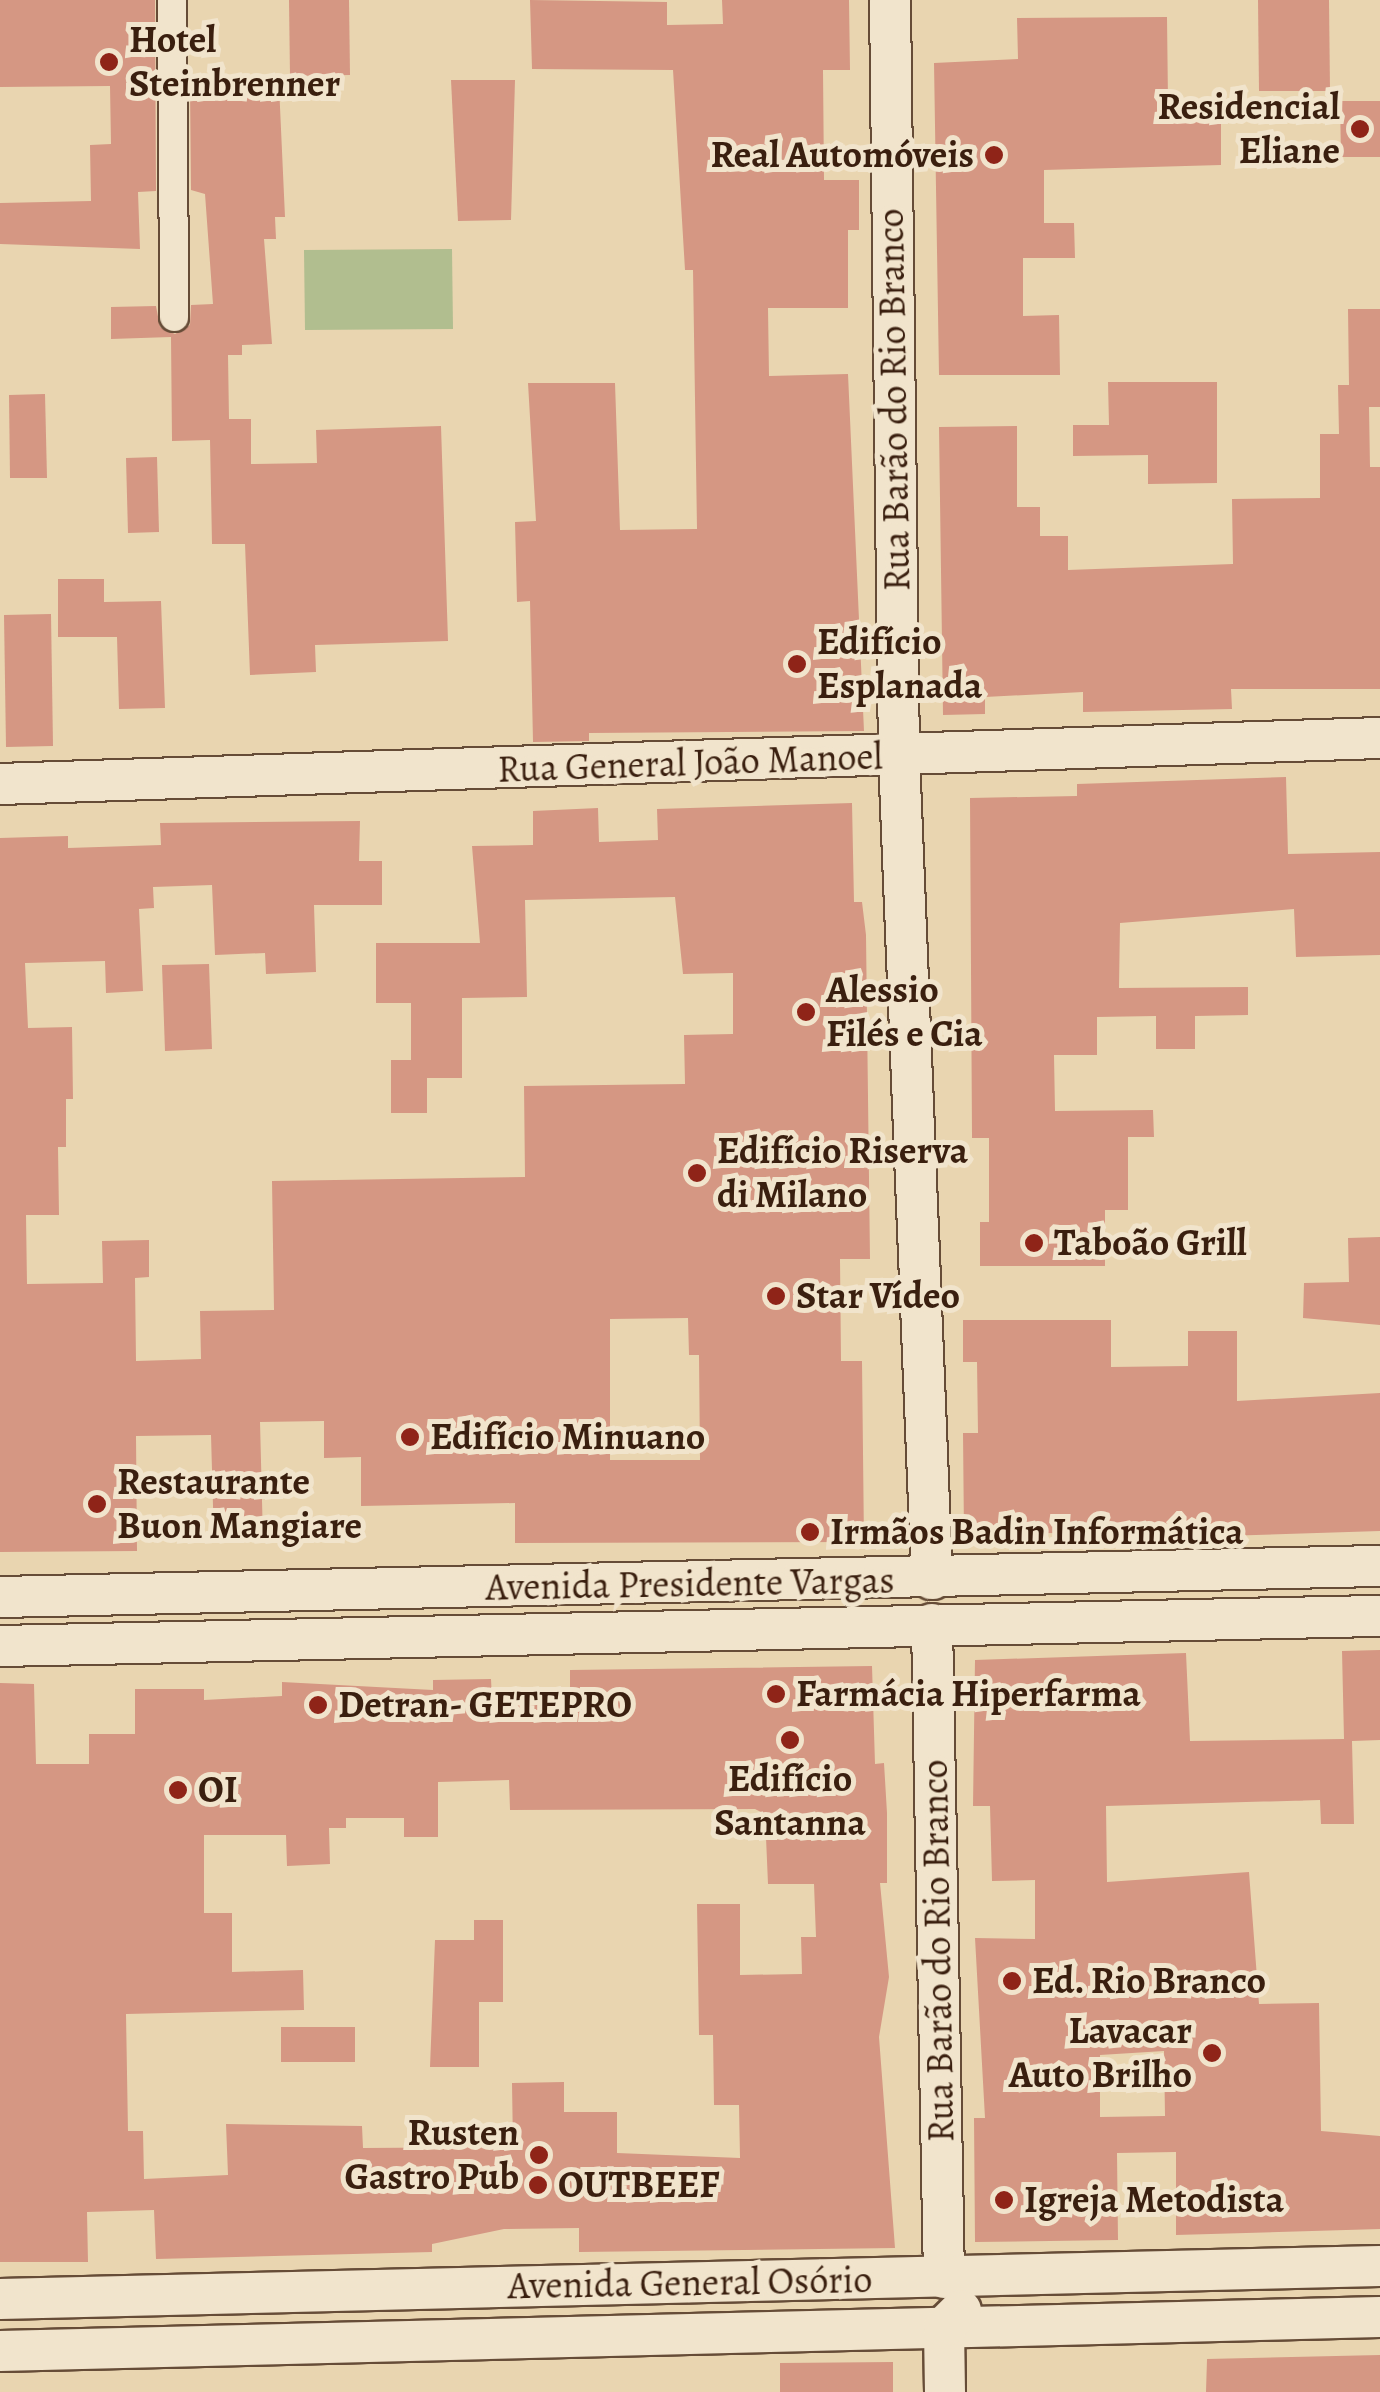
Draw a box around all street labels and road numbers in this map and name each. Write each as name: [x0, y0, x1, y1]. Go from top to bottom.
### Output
street label: Rua Barão do Rio Branco: [868, 208, 920, 592]
street label: Rua General João Manoel: [497, 733, 883, 793]
street label: Avenida Presidente Vargas: [485, 1558, 895, 1610]
street label: Rua Barão do Rio Branco: [912, 1759, 964, 2143]
street label: Avenida General Osório: [507, 2257, 873, 2309]

